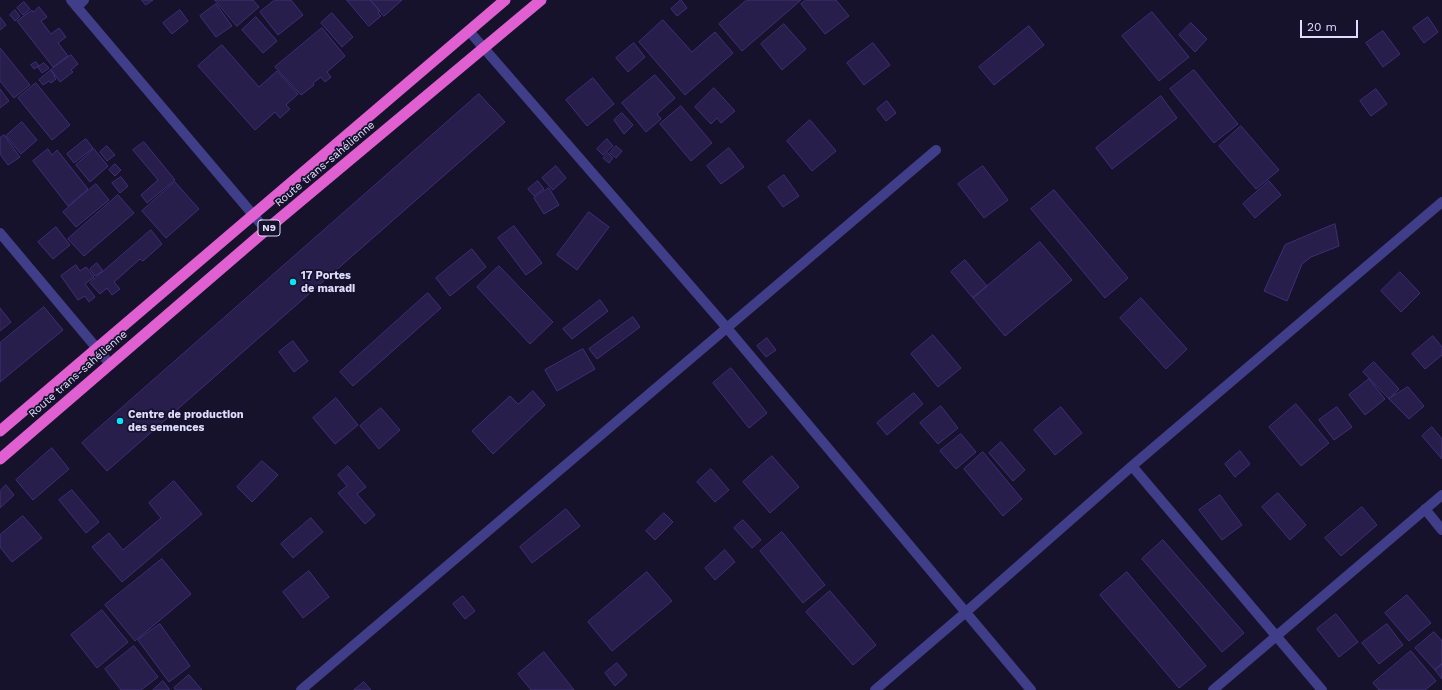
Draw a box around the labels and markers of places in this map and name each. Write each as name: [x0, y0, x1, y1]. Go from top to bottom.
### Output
place label: 17 Portes de maradi: [301, 269, 355, 295]
marker: 17 Portes de maradi: [288, 277, 298, 287]
place label: Centre de production des semences: [128, 408, 244, 434]
marker: Centre de production des semences: [115, 416, 125, 426]

